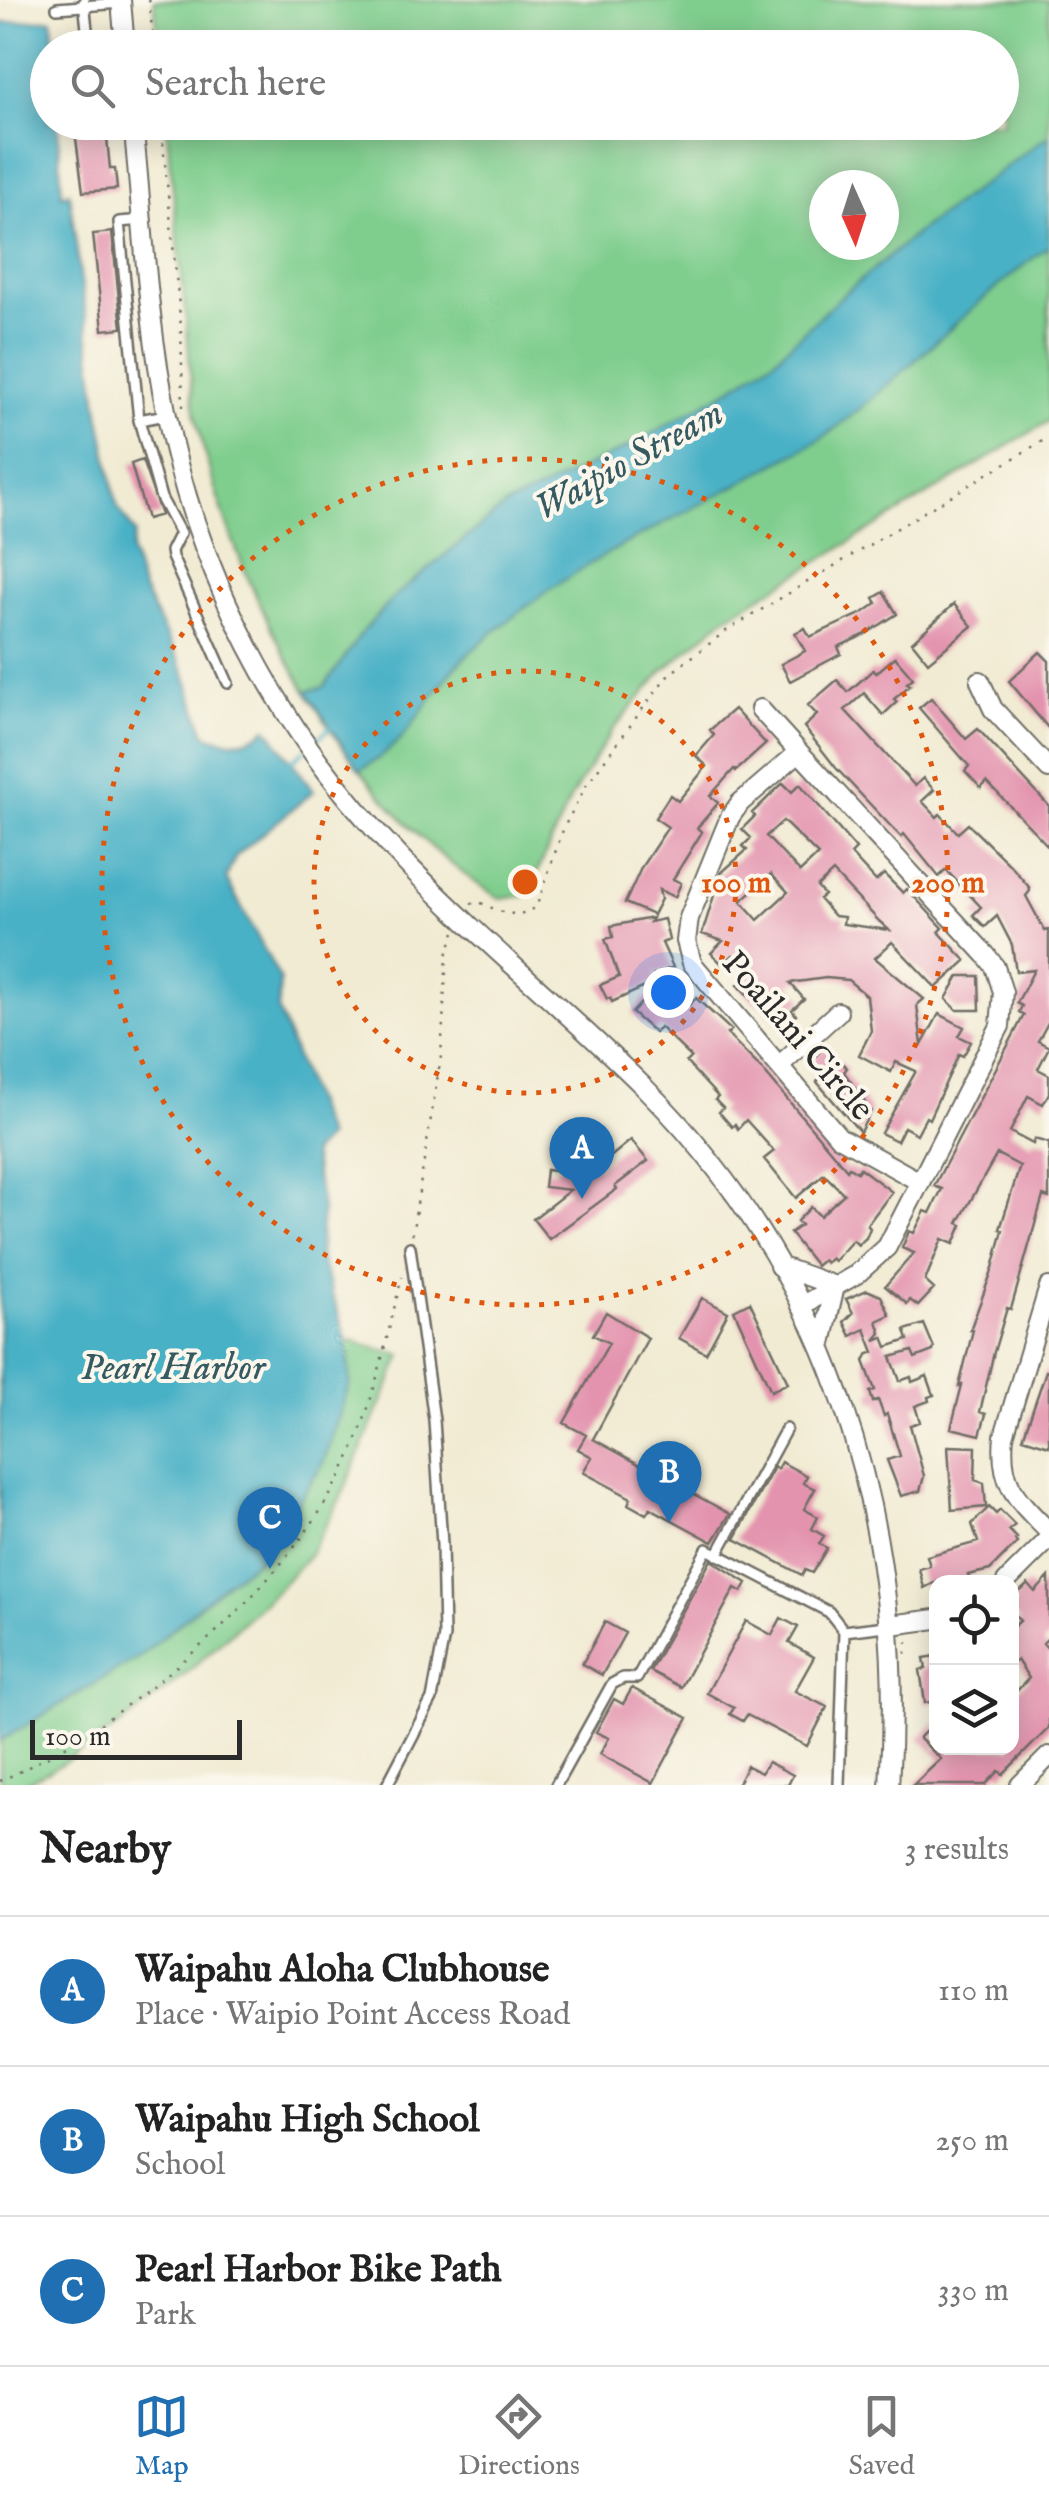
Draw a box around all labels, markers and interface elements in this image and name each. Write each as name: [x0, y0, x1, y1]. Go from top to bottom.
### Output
search box: [30, 30, 1019, 140]
icon: search: [65, 58, 120, 113]
text: Search here: [145, 61, 326, 109]
north arrow: [809, 170, 899, 260]
water label: Waipio Stream: [527, 390, 732, 533]
centre of rings: [507, 864, 543, 900]
text: 100 m: [701, 865, 771, 903]
text: 200 m: [911, 865, 985, 903]
street label: Poailani Circle: [711, 942, 883, 1131]
your location: [643, 967, 694, 1018]
pin: A: [550, 1116, 614, 1199]
water label: Pearl Harbor: [81, 1345, 267, 1393]
pin: B: [636, 1440, 702, 1523]
pin: C: [238, 1486, 302, 1569]
map controls: [929, 1575, 1019, 1755]
button: locate: [929, 1575, 1019, 1665]
button: layers: [929, 1665, 1019, 1755]
scale bar: [30, 1715, 242, 1760]
text: 100 m: [45, 1720, 111, 1755]
text: Nearby: [40, 1824, 171, 1877]
text: 3 results: [905, 1830, 1009, 1871]
text: Waipahu Aloha Clubhouse: [135, 1947, 550, 1995]
text: A: [62, 1971, 83, 2012]
text: 110 m: [938, 1971, 1009, 2012]
text: Place · Waipio Point Access Road: [135, 1995, 570, 2036]
text: Waipahu High School: [135, 2097, 479, 2145]
text: B: [62, 2121, 83, 2162]
text: 250 m: [935, 2121, 1009, 2162]
text: School: [135, 2145, 225, 2186]
text: Pearl Harbor Bike Path: [135, 2247, 501, 2295]
text: C: [61, 2271, 84, 2312]
text: 330 m: [938, 2271, 1009, 2312]
text: Park: [135, 2295, 196, 2336]
tab: Map: [134, 2389, 189, 2484]
tab: Directions: [458, 2389, 580, 2484]
tab: Saved: [848, 2389, 915, 2484]

